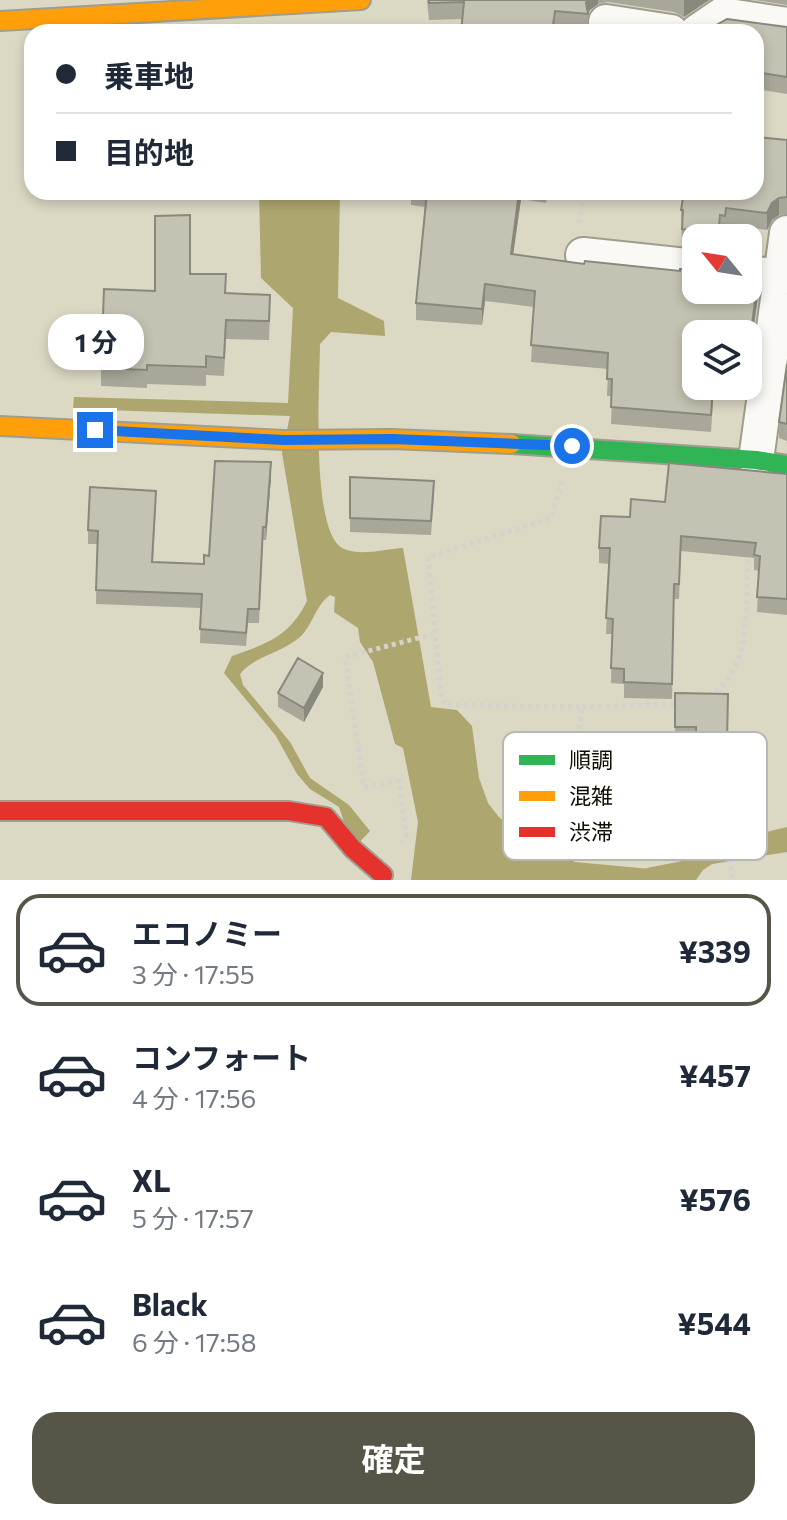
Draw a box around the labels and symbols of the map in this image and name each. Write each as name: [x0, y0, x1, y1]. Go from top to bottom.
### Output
north arrow: [682, 224, 762, 304]
callout: 1 分: [47, 314, 143, 370]
route end: [77, 412, 113, 448]
route start: [554, 428, 590, 464]
legend: [503, 732, 767, 860]
text: 順調: [569, 746, 613, 773]
text: 混雑: [569, 782, 613, 809]
text: 渋滞: [569, 818, 613, 845]

